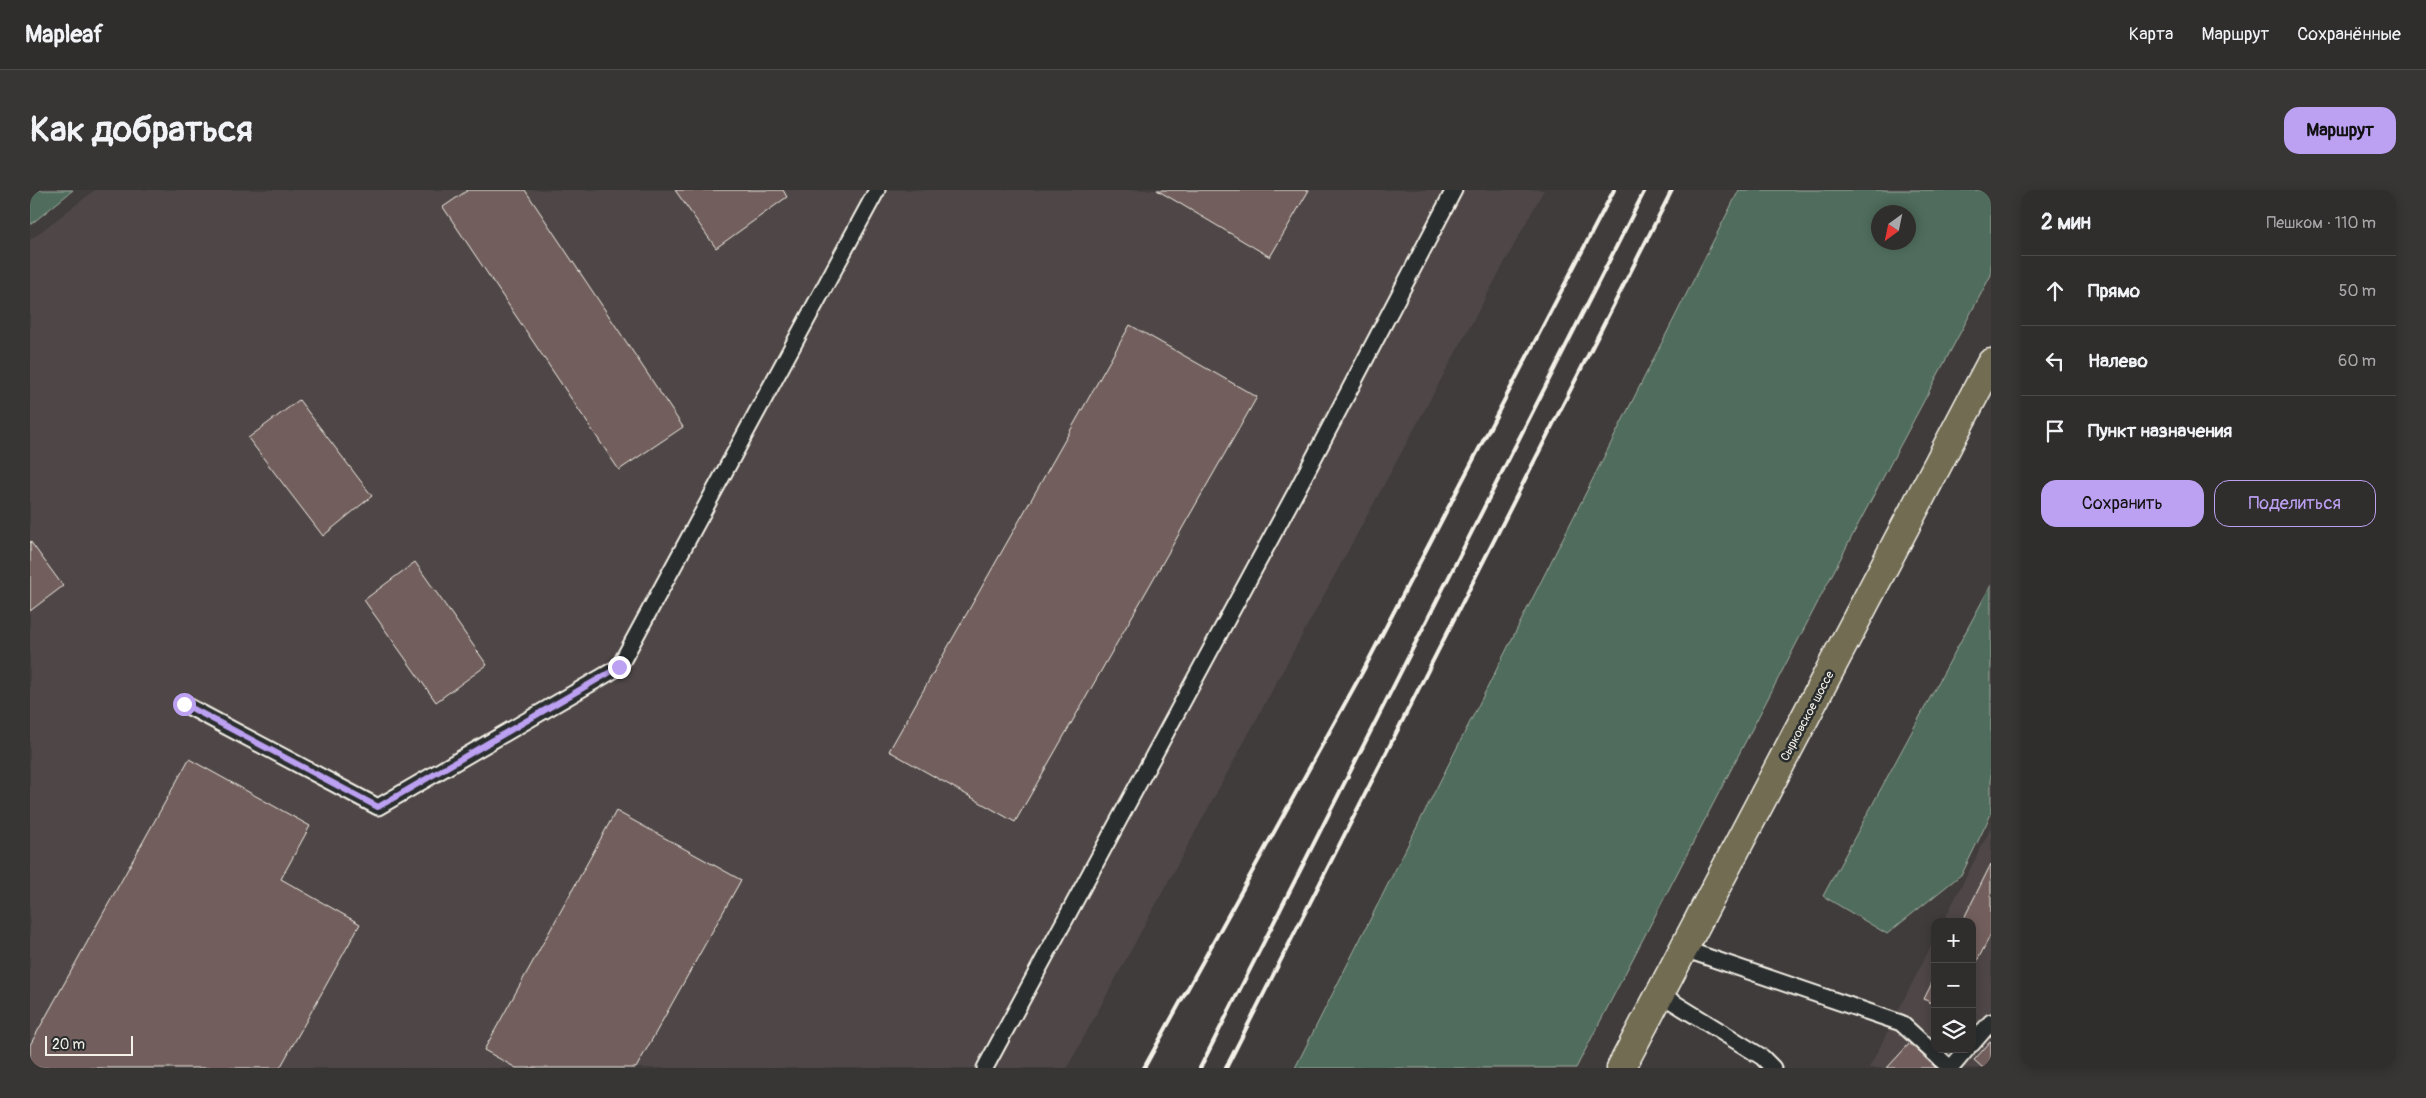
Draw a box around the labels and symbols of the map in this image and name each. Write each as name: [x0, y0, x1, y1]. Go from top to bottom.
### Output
north arrow: [1871, 205, 1916, 250]
route end: [608, 656, 631, 679]
street label: Сырковское шоссе: [1777, 669, 1837, 764]
route start: [173, 693, 196, 716]
scale bar: [45, 1033, 132, 1056]

